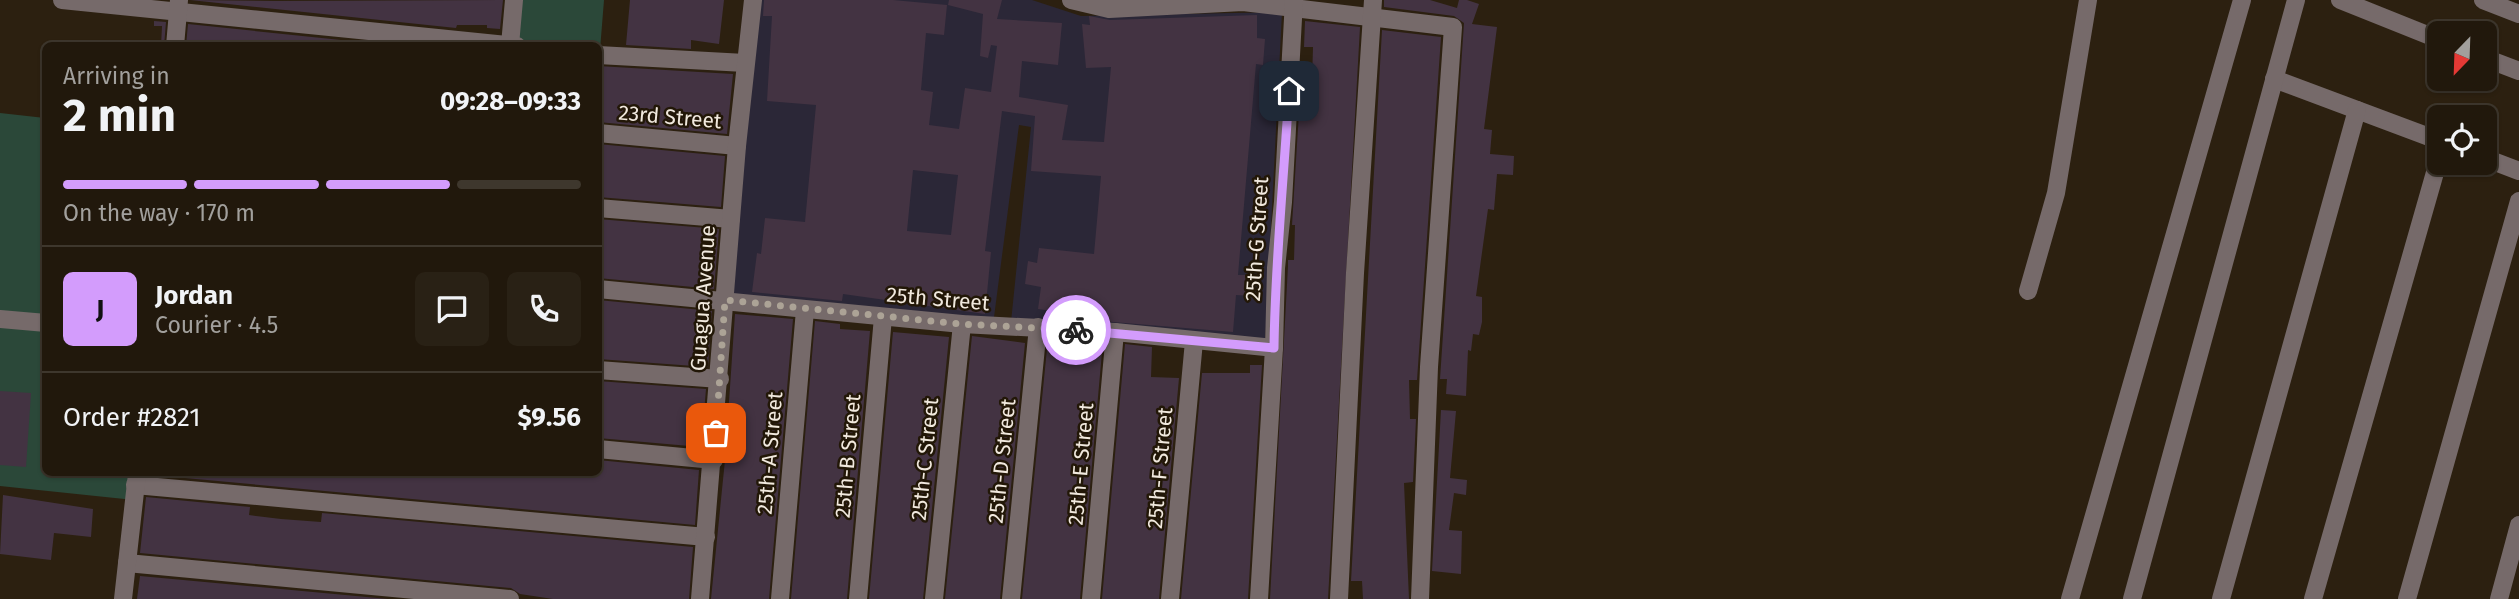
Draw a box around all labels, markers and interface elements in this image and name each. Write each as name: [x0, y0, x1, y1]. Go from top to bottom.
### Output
north arrow: [2427, 21, 2497, 91]
map controls: [2427, 21, 2497, 175]
pin: [1259, 61, 1319, 121]
text: Arriving in: [63, 62, 170, 90]
icon: home: [1270, 72, 1308, 110]
text: 09:28–09:33: [440, 86, 581, 117]
text: 2 min: [63, 88, 176, 143]
street label: 23rd Street: [617, 100, 723, 134]
button: locate: [2427, 105, 2497, 175]
street label: 25th-G Street: [1240, 175, 1274, 302]
text: On the way · 170 m: [63, 199, 255, 227]
street label: Guagua Avenue: [685, 224, 721, 372]
button: chat: [415, 272, 489, 346]
button: phone: [507, 272, 581, 346]
text: Jordan: [155, 280, 233, 311]
street label: 25th Street: [885, 282, 991, 316]
text: J: [96, 294, 104, 325]
courier: [1041, 295, 1111, 365]
text: Courier · 4.5: [155, 311, 278, 339]
icon: bike: [1057, 311, 1095, 349]
street label: 25th-A Street: [752, 390, 788, 516]
street label: 25th-B Street: [830, 392, 866, 519]
street label: 25th-C Street: [906, 396, 944, 522]
street label: 25th-D Street: [983, 397, 1022, 525]
street label: 25th-E Street: [1063, 401, 1099, 526]
text: Order #2821: [63, 402, 201, 433]
text: $9.56: [517, 402, 581, 433]
pin: [686, 403, 746, 463]
street label: 25th-F Street: [1142, 406, 1178, 530]
icon: bag: [697, 414, 735, 452]

